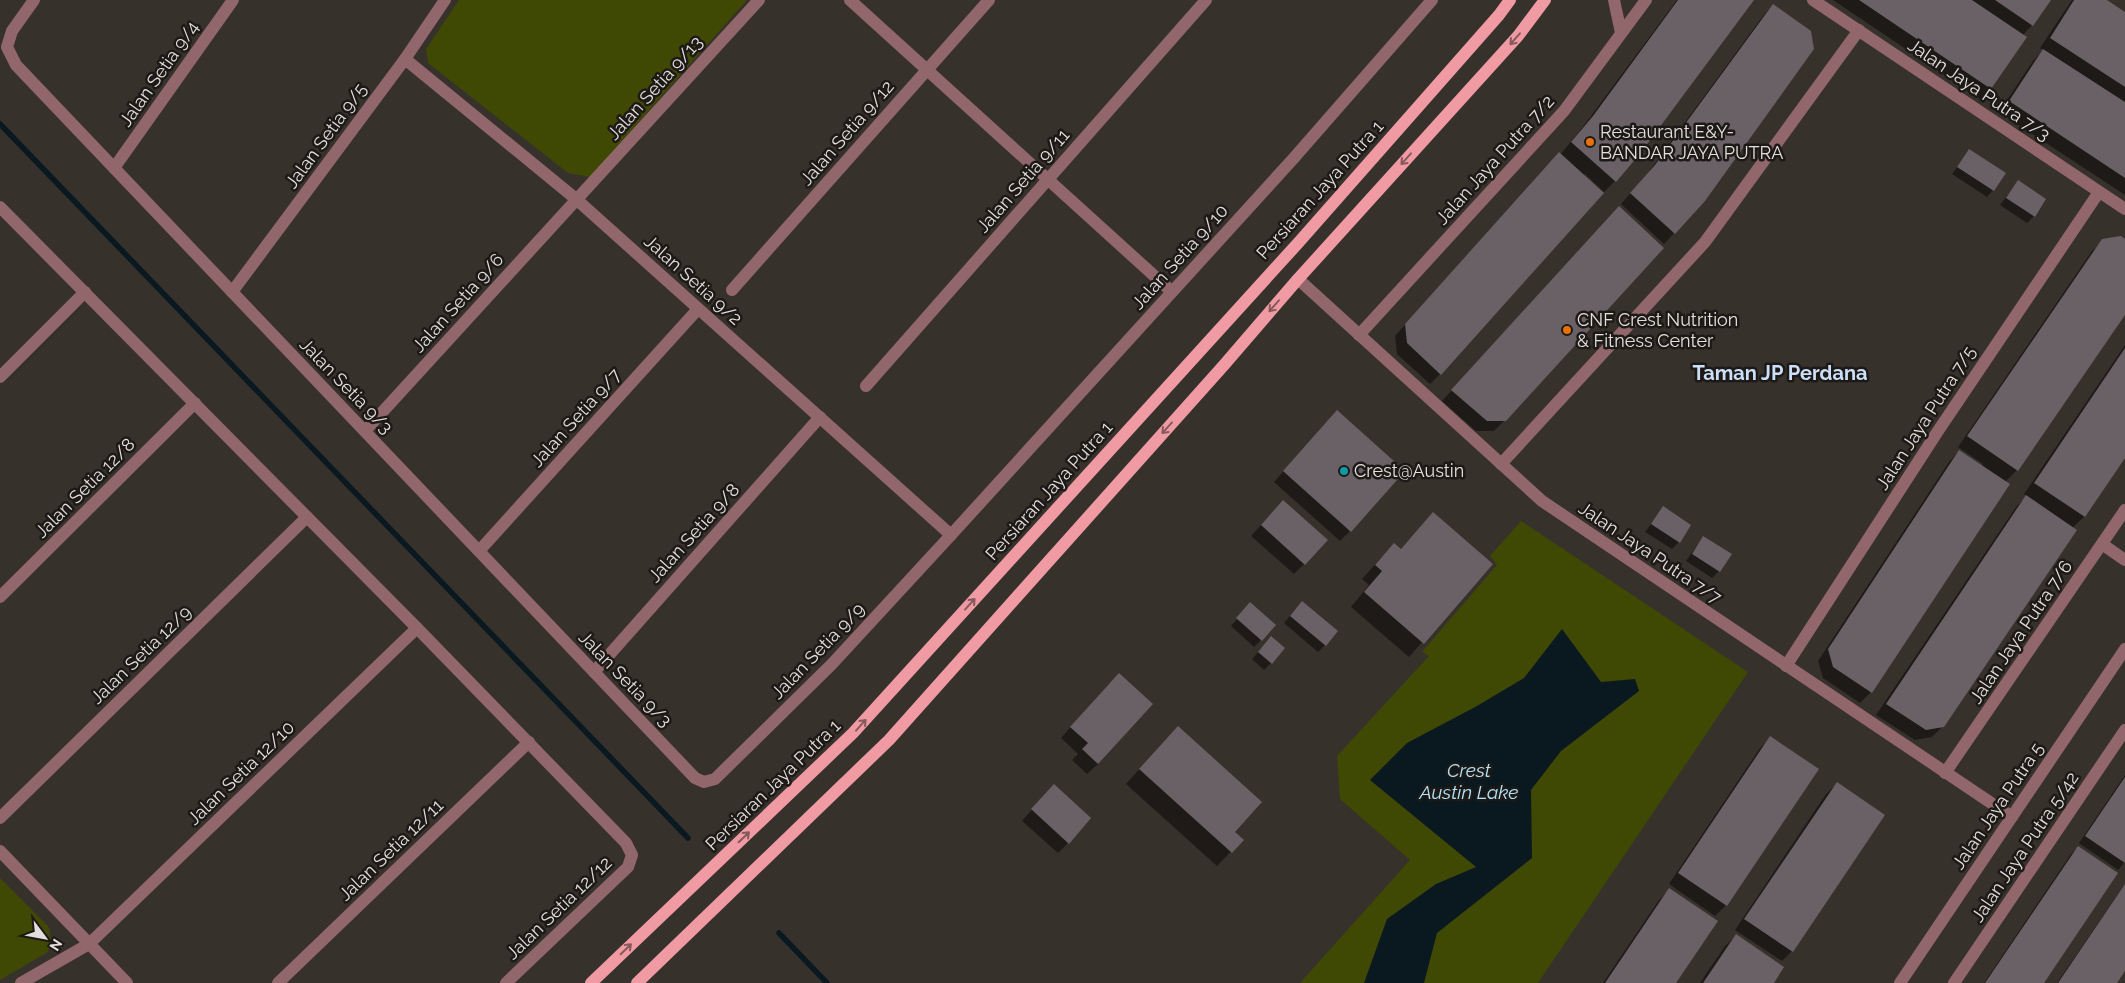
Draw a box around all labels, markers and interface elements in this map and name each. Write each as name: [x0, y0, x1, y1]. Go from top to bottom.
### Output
street label: Jalan Setia 9/4: [115, 17, 203, 130]
street label: Jalan Setia 9/13: [603, 32, 707, 144]
one-way arrow: [1510, 32, 1521, 45]
street label: Jalan Jaya Putra 7/3: [1904, 34, 2054, 145]
street label: Jalan Setia 9/12: [795, 76, 898, 189]
street label: Jalan Setia 9/5: [281, 79, 371, 192]
street label: Jalan Jaya Putra 7/2: [1431, 91, 1558, 229]
street label: Persiaran Jaya Putra 1: [1252, 116, 1388, 263]
place label: Restaurant E&Y- BANDAR JAYA PUTRA: [1600, 121, 1783, 163]
street label: Jalan Setia 9/11: [972, 124, 1073, 237]
marker: Restaurant E&Y- BANDAR JAYA PUTRA: [1584, 136, 1596, 148]
one-way arrow: [1401, 153, 1412, 166]
street label: Jalan Setia 9/10: [1127, 200, 1232, 313]
street label: Jalan Setia 9/2: [640, 230, 747, 329]
street label: Jalan Setia 9/6: [408, 249, 508, 356]
one-way arrow: [1269, 300, 1280, 313]
place label: CNF Crest Nutrition & Fitness Center: [1577, 309, 1738, 351]
marker: CNF Crest Nutrition & Fitness Center: [1561, 324, 1573, 336]
street label: Jalan Setia 9/3: [296, 334, 397, 438]
street label: Jalan Jaya Putra 7/5: [1871, 342, 1980, 493]
district label: Taman JP Perdana: [1693, 361, 1867, 385]
street label: Jalan Setia 9/7: [526, 364, 625, 471]
street label: Persiaran Jaya Putra 1: [981, 417, 1117, 564]
one-way arrow: [1161, 422, 1173, 435]
street label: Jalan Setia 12/8: [30, 433, 139, 542]
place label: Crest@Austin: [1354, 460, 1464, 481]
marker: Crest@Austin: [1338, 465, 1350, 477]
street label: Jalan Setia 9/8: [644, 479, 744, 586]
street label: Jalan Jaya Putra 7/7: [1575, 497, 1726, 608]
street label: Jalan Jaya Putra 7/6: [1965, 556, 2076, 707]
street label: Jalan Setia 9/9: [767, 598, 869, 703]
one-way arrow: [964, 598, 976, 611]
street label: Jalan Setia 12/9: [86, 601, 195, 708]
street label: Jalan Setia 9/3: [575, 627, 676, 731]
street label: Persiaran Jaya Putra 1: [701, 715, 845, 854]
street label: Jalan Setia 12/10: [183, 716, 298, 829]
one-way arrow: [855, 718, 867, 731]
street label: Jalan Jaya Putra 5: [1948, 738, 2048, 873]
water label: Crest Austin Lake: [1418, 759, 1519, 803]
street label: Jalan Jaya Putra 5/42: [1967, 768, 2083, 926]
street label: Jalan Setia 12/11: [334, 794, 447, 905]
one-way arrow: [738, 831, 750, 843]
street label: Jalan Setia 12/12: [502, 852, 616, 963]
north arrow: [20, 913, 70, 963]
text: N: [46, 936, 66, 954]
one-way arrow: [620, 943, 633, 955]

